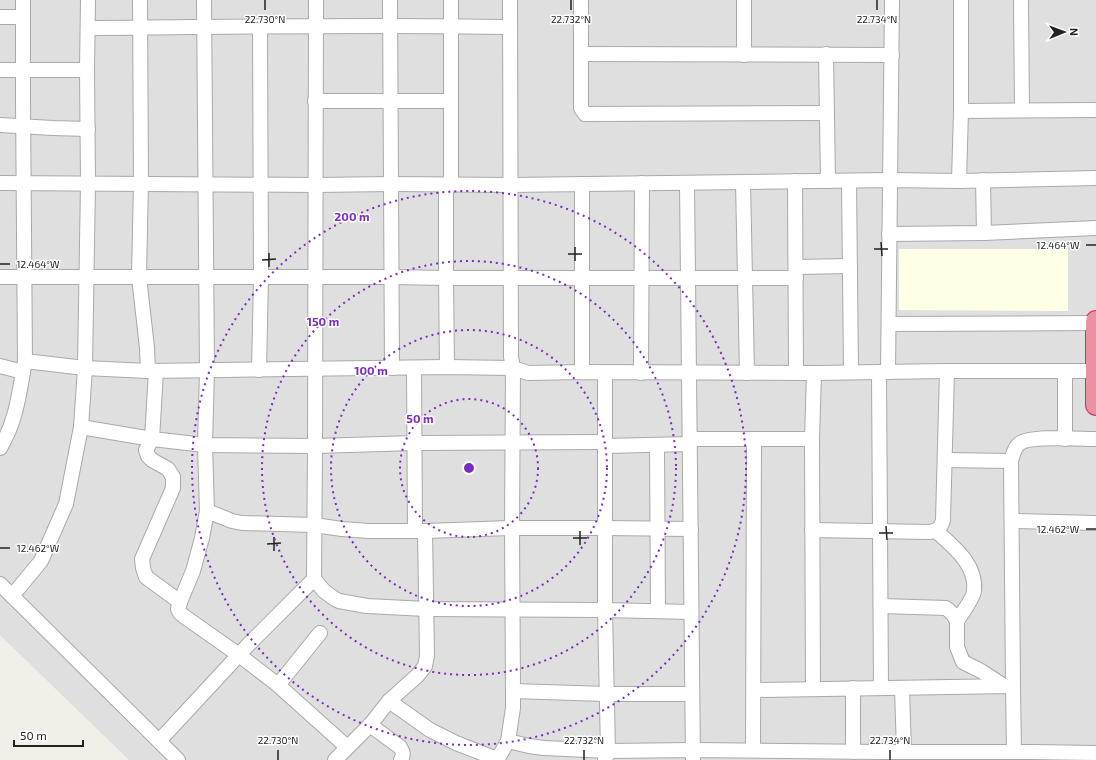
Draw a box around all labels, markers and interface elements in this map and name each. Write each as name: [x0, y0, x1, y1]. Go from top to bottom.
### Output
north arrow: [1044, 12, 1084, 52]
text: 22.730°N: [245, 13, 285, 25]
text: 22.732°N: [551, 13, 591, 25]
text: 22.734°N: [857, 13, 897, 25]
text: N: [1068, 28, 1081, 36]
text: 200 m: [334, 209, 370, 223]
text: 12.464°W: [1037, 239, 1080, 251]
text: 12.464°W: [17, 258, 60, 270]
text: 150 m: [307, 314, 339, 328]
text: 100 m: [354, 363, 388, 377]
text: 50 m: [406, 411, 434, 425]
centre of rings: [462, 461, 476, 475]
text: 12.462°W: [1037, 523, 1080, 535]
text: 12.462°W: [17, 542, 60, 554]
scale bar: [14, 722, 83, 748]
text: 50 m: [20, 728, 47, 742]
text: 22.730°N: [258, 734, 298, 746]
text: 22.732°N: [564, 734, 604, 746]
text: 22.734°N: [870, 734, 910, 746]

